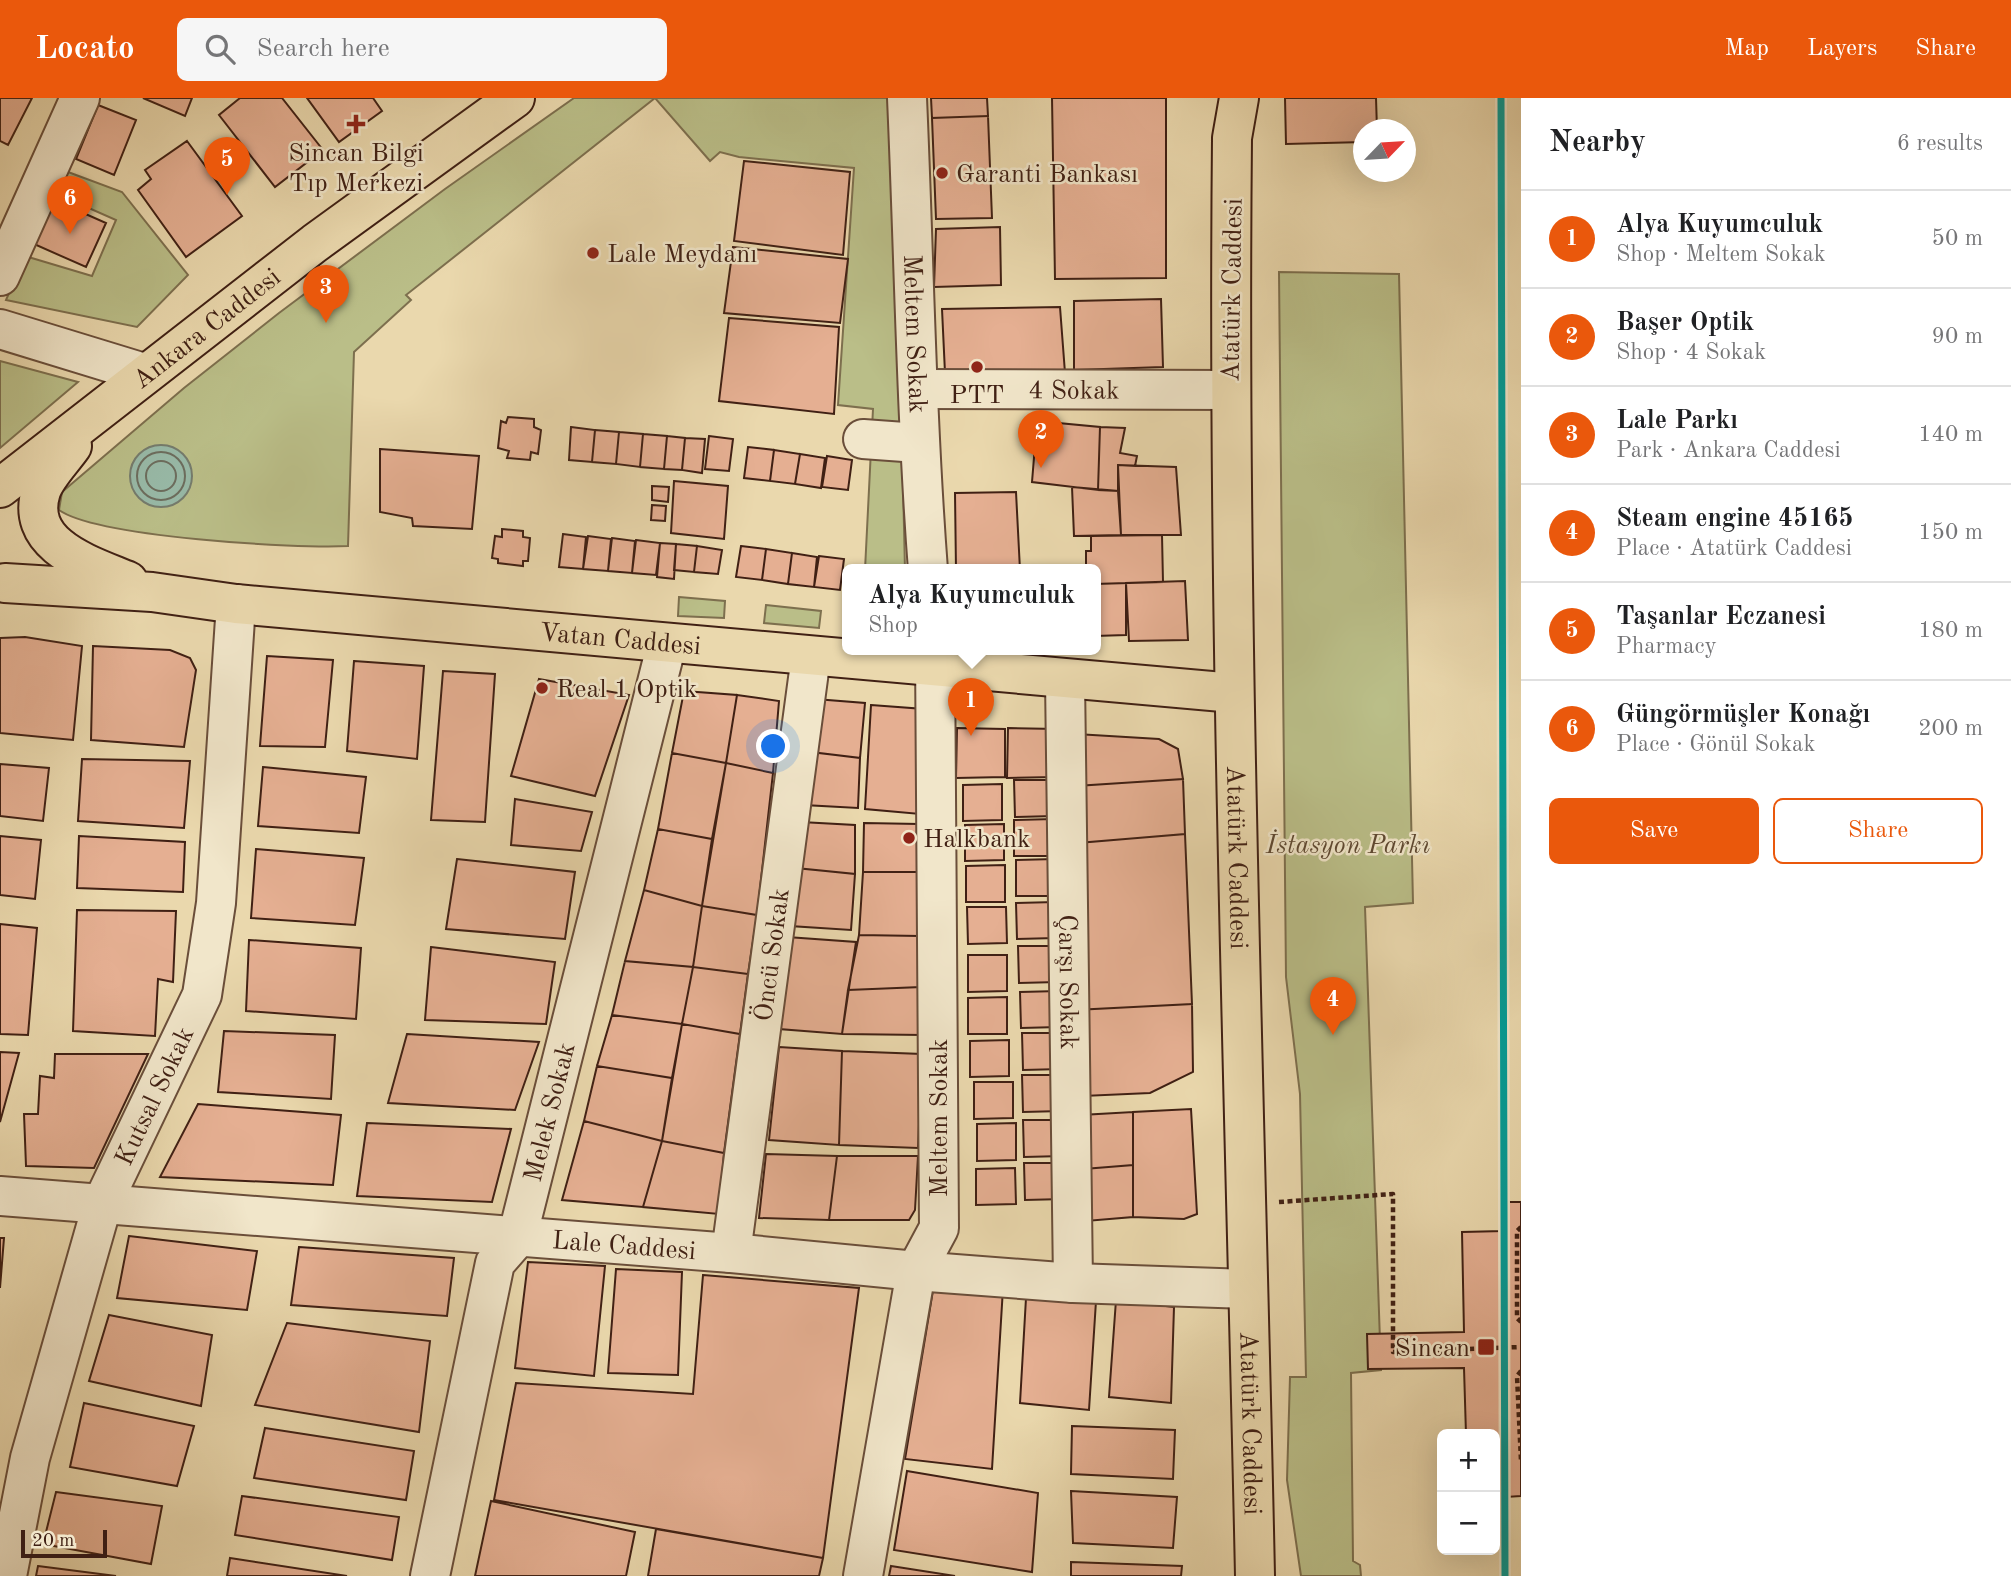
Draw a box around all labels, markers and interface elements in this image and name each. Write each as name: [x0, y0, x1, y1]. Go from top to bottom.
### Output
search box: [177, 18, 667, 81]
icon: search: [201, 30, 239, 68]
text: Locato: [35, 33, 135, 66]
text: Search here: [257, 36, 390, 62]
text: Map: [1725, 37, 1769, 61]
text: Layers: [1807, 37, 1877, 61]
text: Share: [1915, 37, 1976, 61]
marker: Sincan Bilgi Tıp Merkezi: [346, 114, 366, 134]
north arrow: [1353, 119, 1416, 182]
text: Nearby: [1549, 128, 1646, 158]
text: 6 results: [1897, 132, 1983, 155]
pin: 5: [204, 137, 250, 195]
place label: Sincan Bilgi Tıp Merkezi: [288, 141, 424, 197]
place label: Garanti Bankası: [956, 162, 1138, 188]
marker: Garanti Bankası: [934, 165, 950, 181]
pin: 6: [47, 176, 93, 234]
street label: Atatürk Caddesi: [1218, 198, 1248, 382]
text: Alya Kuyumculuk: [1616, 212, 1823, 238]
text: 1: [1565, 227, 1579, 250]
text: 50 m: [1932, 227, 1983, 250]
place label: Lale Meydanı: [607, 242, 757, 268]
text: Shop · Meltem Sokak: [1616, 243, 1826, 266]
marker: Lale Meydanı: [585, 245, 601, 261]
street label: Meltem Sokak: [898, 254, 930, 414]
street label: Ankara Caddesi: [129, 264, 286, 395]
pin: 3: [303, 265, 349, 323]
text: Başer Optik: [1616, 310, 1754, 336]
text: 2: [1565, 325, 1579, 348]
text: 90 m: [1932, 325, 1983, 348]
text: Shop · 4 Sokak: [1616, 341, 1766, 364]
marker: PTT: [969, 359, 985, 375]
street label: 4 Sokak: [1028, 378, 1120, 405]
place label: PTT: [950, 383, 1004, 409]
text: Lale Parkı: [1616, 408, 1738, 434]
pin: 2: [1018, 410, 1064, 468]
text: 3: [1565, 423, 1579, 446]
text: 140 m: [1918, 423, 1983, 446]
text: Park · Ankara Caddesi: [1616, 439, 1841, 462]
text: Steam engine 45165: [1616, 506, 1853, 532]
text: 4: [1565, 521, 1579, 544]
text: 150 m: [1918, 521, 1983, 544]
text: Place · Atatürk Caddesi: [1616, 537, 1852, 560]
popup: [842, 564, 1101, 655]
text: Alya Kuyumculuk: [868, 583, 1075, 609]
text: Taşanlar Eczanesi: [1616, 604, 1826, 630]
text: Shop: [868, 614, 918, 637]
text: 5: [1565, 619, 1579, 642]
text: 180 m: [1918, 619, 1983, 642]
street label: Vatan Caddesi: [538, 620, 702, 660]
text: Pharmacy: [1616, 635, 1717, 658]
place label: Real 1 Optik: [556, 677, 697, 703]
pin: 1: [948, 678, 994, 736]
marker: Real 1 Optik: [534, 680, 550, 696]
text: Güngörmüşler Konağı: [1616, 702, 1870, 728]
text: 6: [1565, 717, 1579, 740]
text: 200 m: [1918, 717, 1983, 740]
your location: [756, 729, 790, 763]
text: Place · Gönül Sokak: [1616, 733, 1815, 756]
street label: Atatürk Caddesi: [1221, 765, 1251, 950]
button: Save: [1549, 798, 1759, 864]
button: Share: [1773, 798, 1983, 864]
place label: Halkbank: [923, 827, 1031, 853]
park label: İstasyon Parkı: [1265, 829, 1431, 859]
marker: Halkbank: [901, 830, 917, 846]
street label: Öncü Sokak: [747, 887, 795, 1023]
street label: Çarşı Sokak: [1053, 914, 1081, 1050]
pin: 4: [1310, 977, 1356, 1035]
street label: Kutsal Sokak: [111, 1023, 200, 1170]
street label: Meltem Sokak: [927, 1039, 953, 1197]
street label: Melek Sokak: [521, 1040, 581, 1185]
street label: Lale Caddesi: [551, 1228, 697, 1265]
street label: Atatürk Caddesi: [1234, 1331, 1265, 1516]
place label: Sincan: [1395, 1336, 1470, 1362]
marker: Sincan: [1476, 1337, 1496, 1357]
map controls: [1437, 1429, 1500, 1555]
button: +: [1437, 1429, 1500, 1492]
button: −: [1437, 1492, 1500, 1555]
scale bar: [21, 1527, 107, 1559]
text: 20 m: [32, 1532, 74, 1551]

